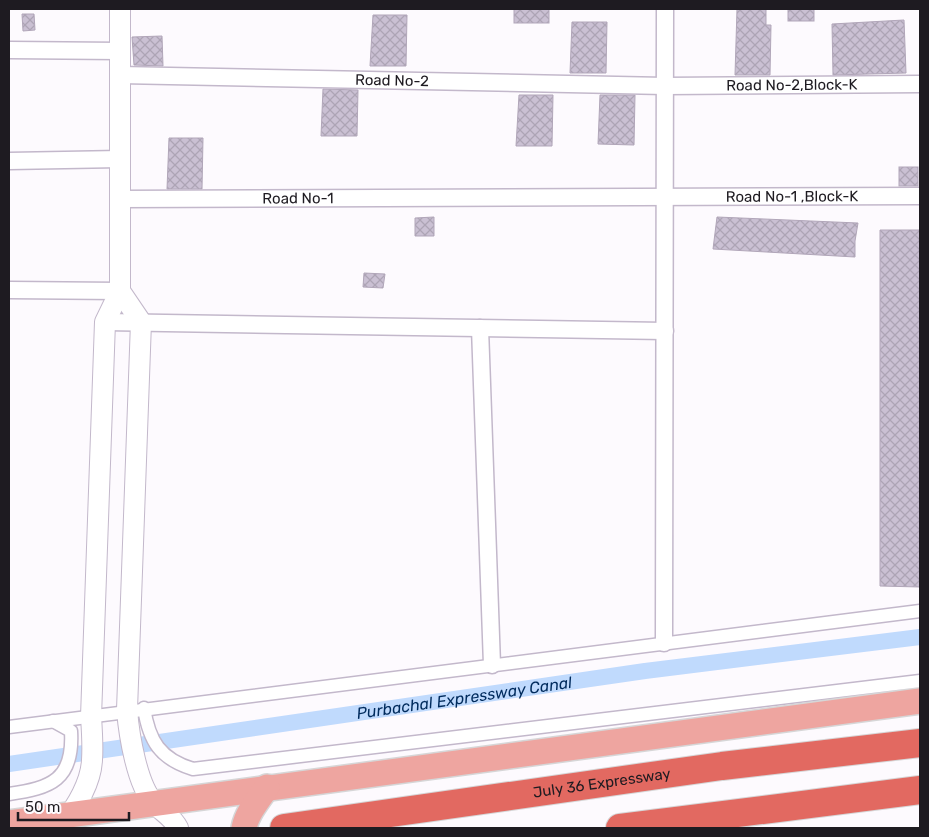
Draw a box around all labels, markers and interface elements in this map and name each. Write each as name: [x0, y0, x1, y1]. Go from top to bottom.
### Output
street label: Road No-2: [355, 71, 429, 90]
street label: Road No-2,Block-K: [726, 75, 858, 95]
street label: Road No-1 ,Block-K: [726, 187, 858, 206]
street label: Road No-1: [262, 189, 334, 207]
water label: Purbachal Expressway Canal: [355, 672, 574, 723]
street label: July 36 Expressway: [532, 764, 672, 802]
scale bar: [18, 790, 129, 822]
text: 50 m: [25, 798, 60, 816]

